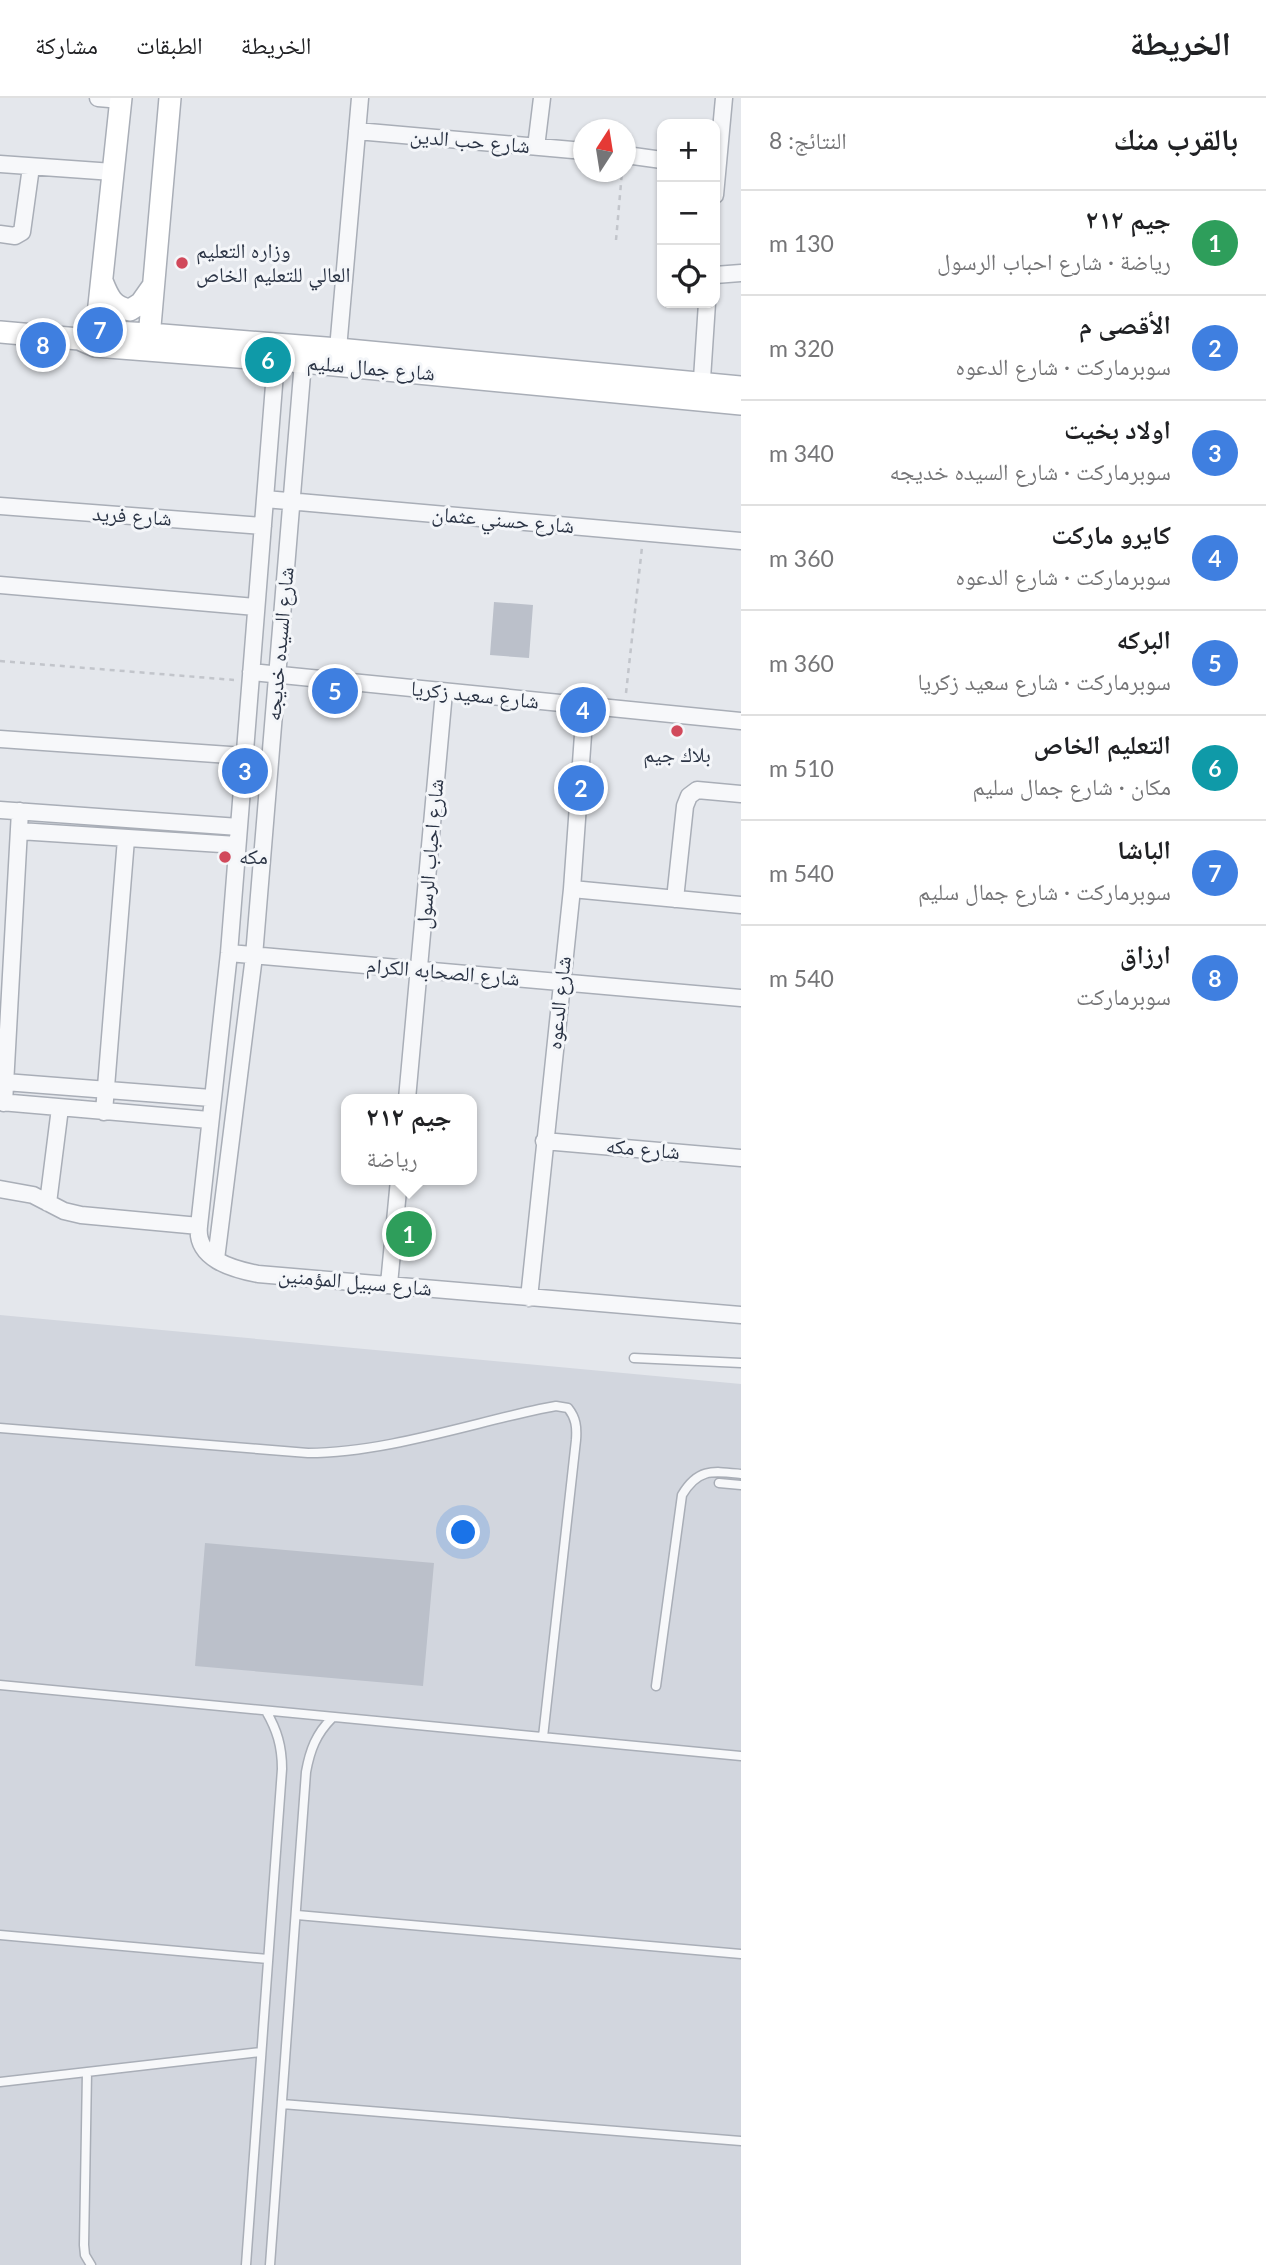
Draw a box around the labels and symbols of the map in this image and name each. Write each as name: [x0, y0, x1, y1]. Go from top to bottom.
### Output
north arrow: [573, 119, 636, 182]
street label: شارع حب الدين: [409, 122, 531, 159]
place label: وزاره التعليم العالي للتعليم الخاص: [196, 237, 351, 291]
marker: وزاره التعليم العالي للتعليم الخاص: [174, 255, 190, 271]
pin: 7: [77, 304, 123, 356]
pin: 8: [20, 319, 66, 371]
pin: 6: [245, 334, 291, 386]
street label: شارع جمال سليم: [306, 348, 436, 388]
street label: شارع فريد: [91, 499, 173, 532]
street label: شارع حسني عثمان: [430, 500, 575, 543]
street label: شارع السيده خديجه: [259, 566, 300, 722]
pin: 5: [312, 665, 358, 717]
street label: شارع سعيد زكريا: [410, 674, 540, 715]
pin: 4: [560, 684, 606, 736]
marker: بلاك جيم: [669, 723, 685, 739]
place label: بلاك جيم: [643, 741, 711, 769]
pin: 3: [222, 745, 268, 797]
pin: 2: [558, 762, 604, 814]
street label: شارع احباب الرسول: [409, 778, 450, 930]
place label: مكه: [239, 843, 268, 868]
marker: مكه: [217, 849, 233, 865]
street label: شارع الصحابه الكرام: [365, 951, 521, 993]
street label: شارع الدعوه: [540, 955, 577, 1051]
street label: شارع مكه: [605, 1132, 681, 1165]
pin: 1: [386, 1208, 432, 1260]
street label: شارع سبيل المؤمنين: [277, 1261, 433, 1302]
your location: [446, 1515, 480, 1549]

